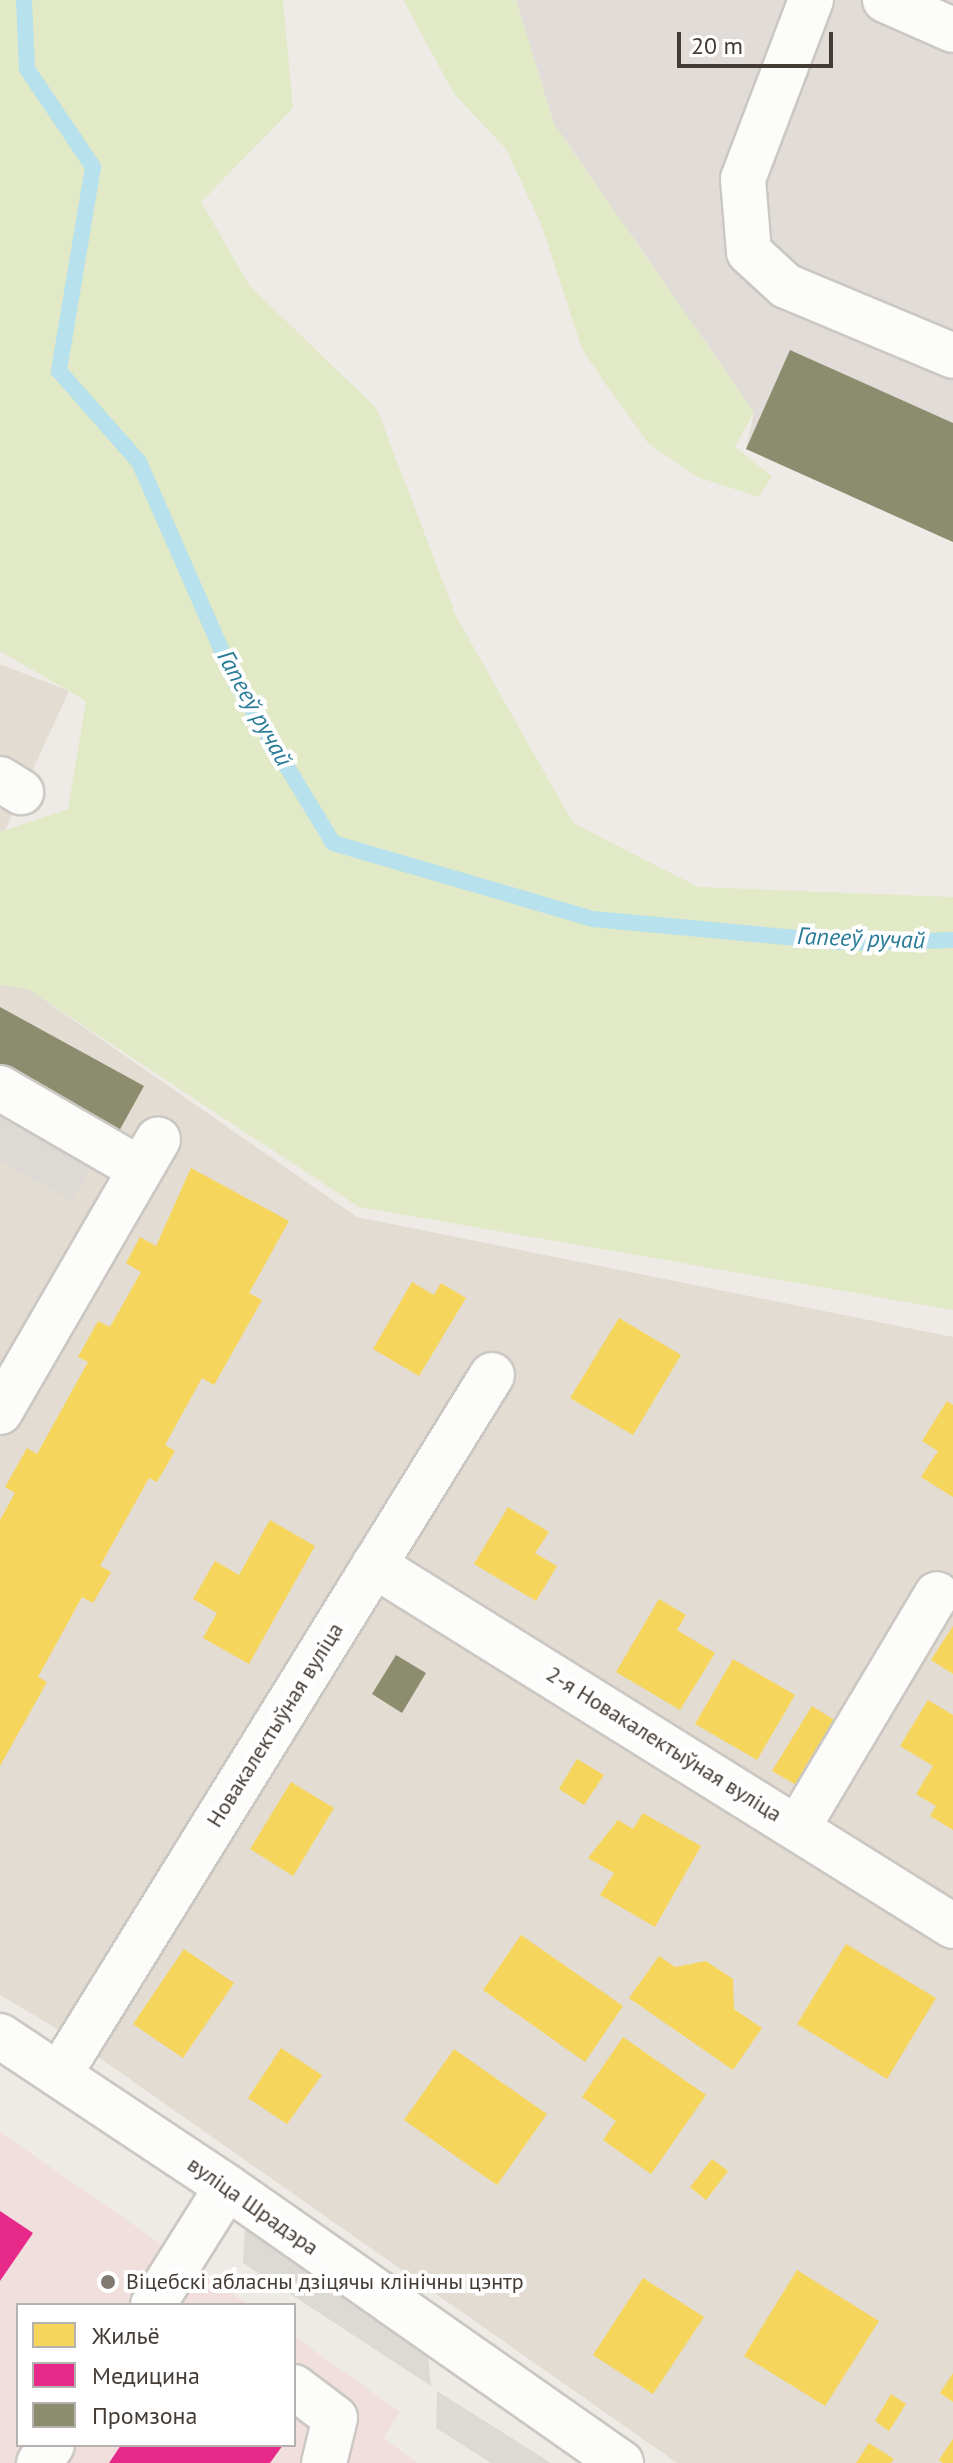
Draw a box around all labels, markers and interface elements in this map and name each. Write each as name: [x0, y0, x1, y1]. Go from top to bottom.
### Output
scale bar: [681, 16, 837, 66]
text: 20 m: [691, 30, 743, 61]
water label: Гапееў ручай: [211, 645, 299, 771]
water label: Гапееў ручай: [796, 921, 926, 955]
street label: Новакалектыўная вуліца: [201, 1618, 349, 1832]
street label: 2-я Новакалектыўная вуліца: [542, 1661, 786, 1827]
street label: вуліца Шрадэра: [182, 2151, 324, 2261]
place label: Віцебскі абласны дзіцячы клінічны цэнтр: [126, 2269, 524, 2295]
marker: Віцебскі абласны дзіцячы клінічны цэнтр: [97, 2271, 119, 2293]
legend: [16, 2303, 296, 2447]
text: Жильё: [92, 2320, 160, 2351]
text: Медицина: [92, 2360, 200, 2391]
text: Промзона: [92, 2400, 197, 2431]

